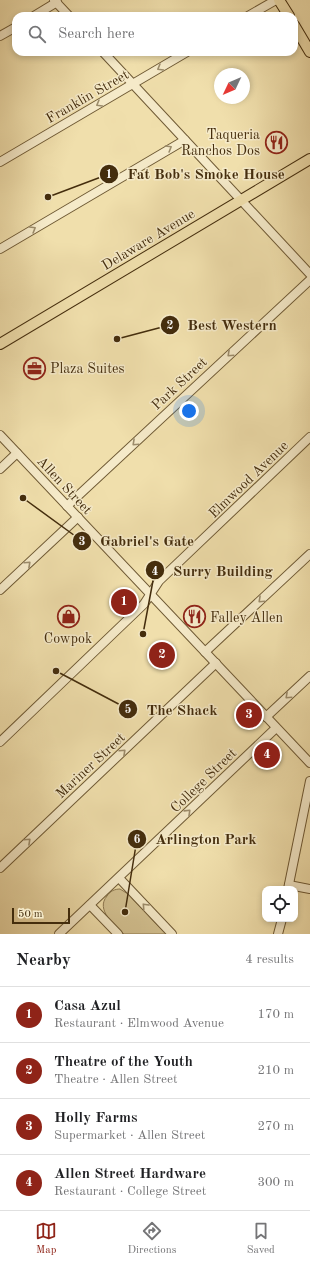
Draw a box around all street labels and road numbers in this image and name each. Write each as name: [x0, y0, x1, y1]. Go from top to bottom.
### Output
street label: Franklin Street: [44, 67, 131, 126]
street label: Delaware Avenue: [100, 207, 197, 273]
street label: Park Street: [149, 355, 210, 413]
street label: Elmwood Avenue: [206, 438, 291, 521]
street label: Allen Street: [34, 454, 94, 517]
street label: Mariner Street: [53, 730, 128, 801]
street label: College Street: [168, 746, 239, 815]

